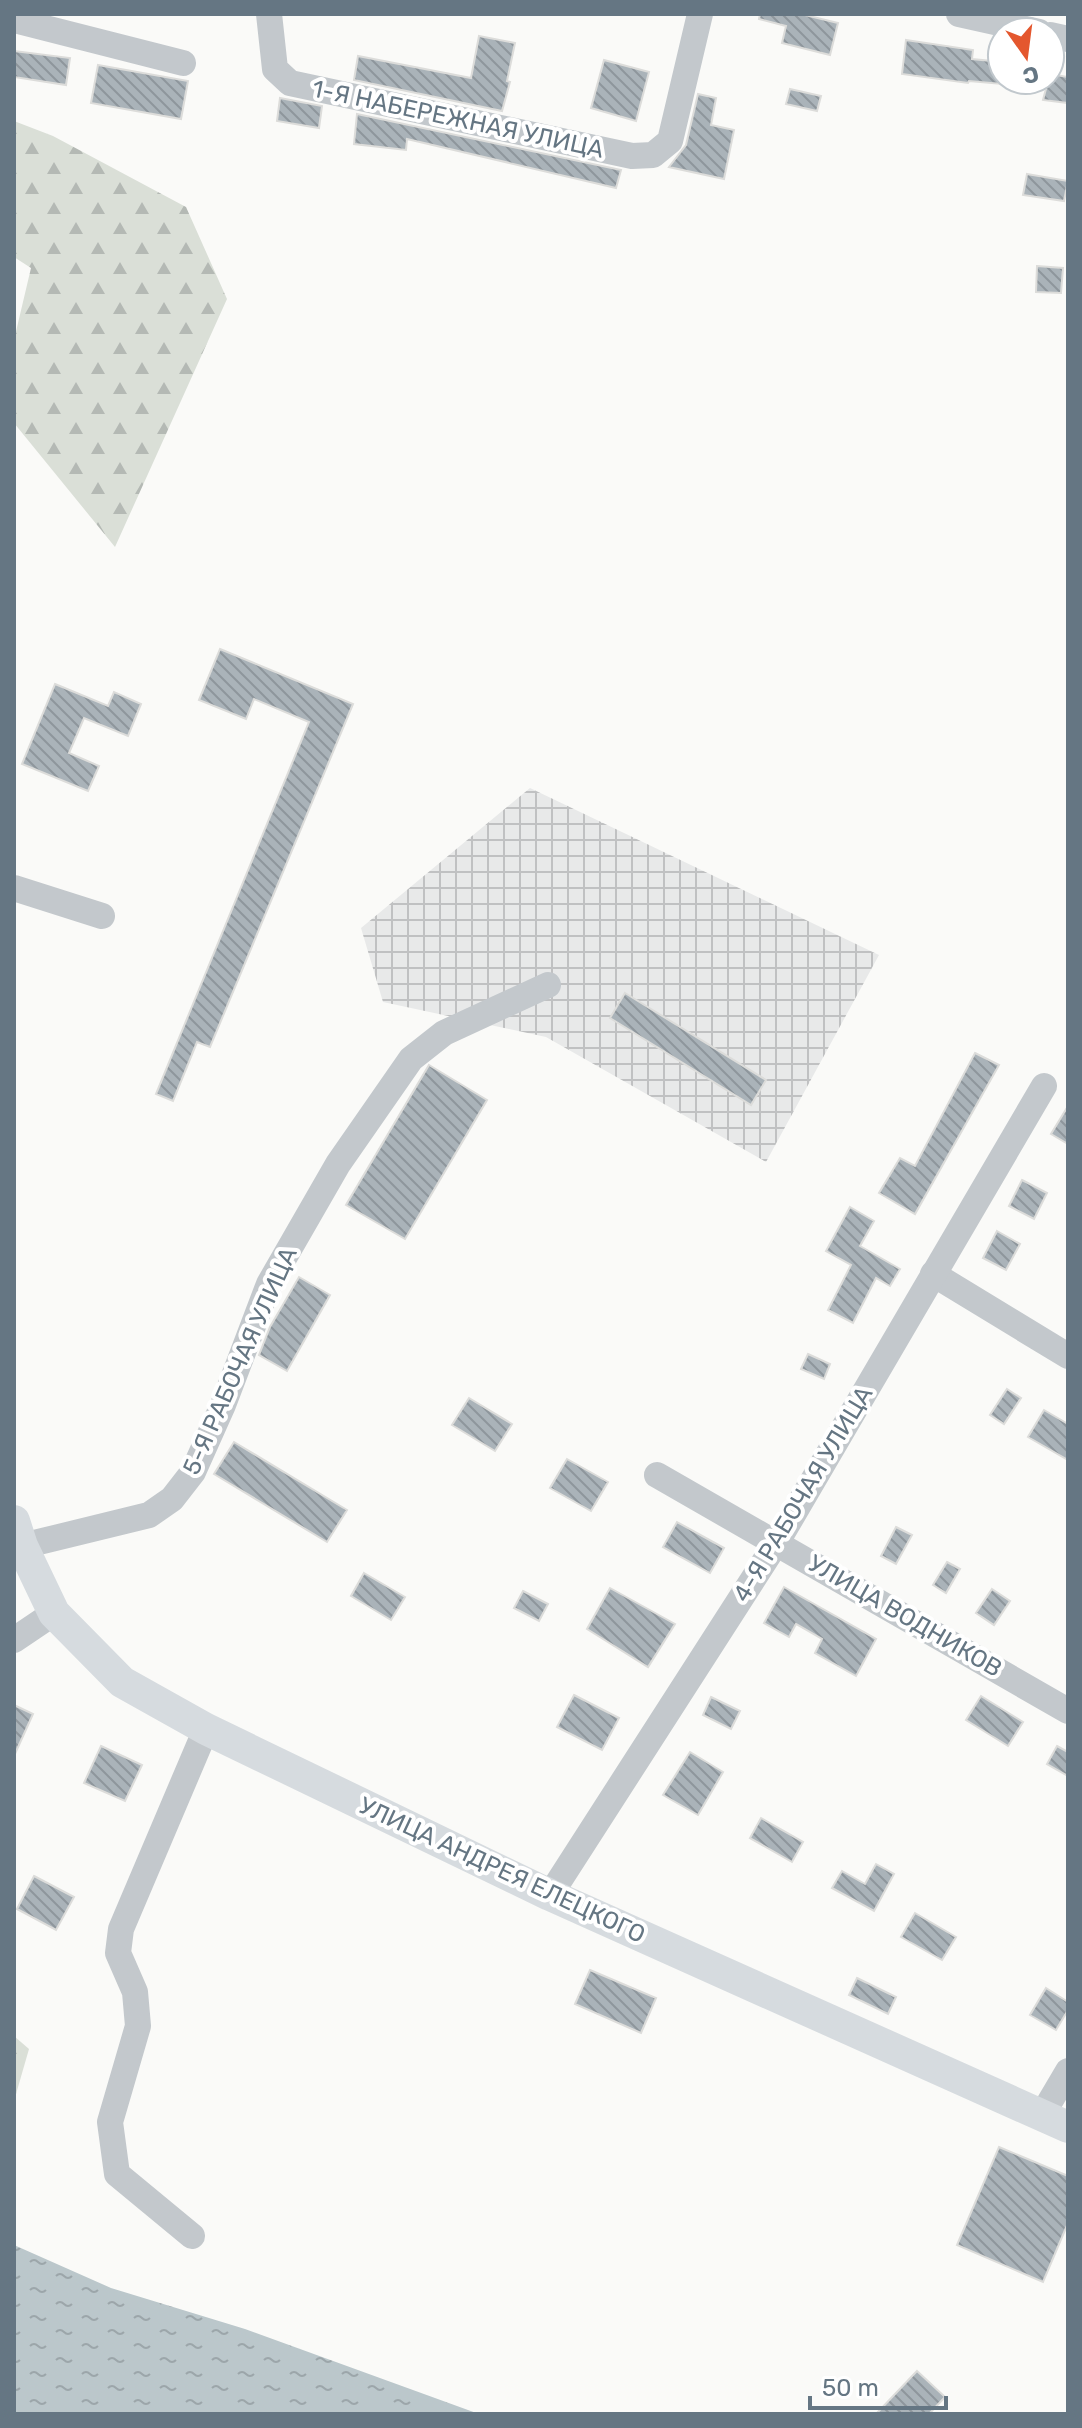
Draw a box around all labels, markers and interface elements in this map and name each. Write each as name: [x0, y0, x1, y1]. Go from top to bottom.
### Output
north arrow: [986, 16, 1066, 96]
text: С: [1020, 60, 1041, 90]
street label: 1-Я НАБЕРЕЖНАЯ УЛИЦА: [310, 74, 606, 164]
street label: 5-Я РАБОЧАЯ УЛИЦА: [177, 1243, 303, 1479]
street label: 4-Я РАБОЧАЯ УЛИЦА: [727, 1381, 879, 1607]
street label: УЛИЦА ВОДНИКОВ: [803, 1549, 1007, 1683]
street label: УЛИЦА АНДРЕЯ ЕЛЕЦКОГО: [355, 1791, 649, 1949]
scale bar: [810, 2360, 946, 2410]
text: 50 m: [822, 2374, 879, 2402]

